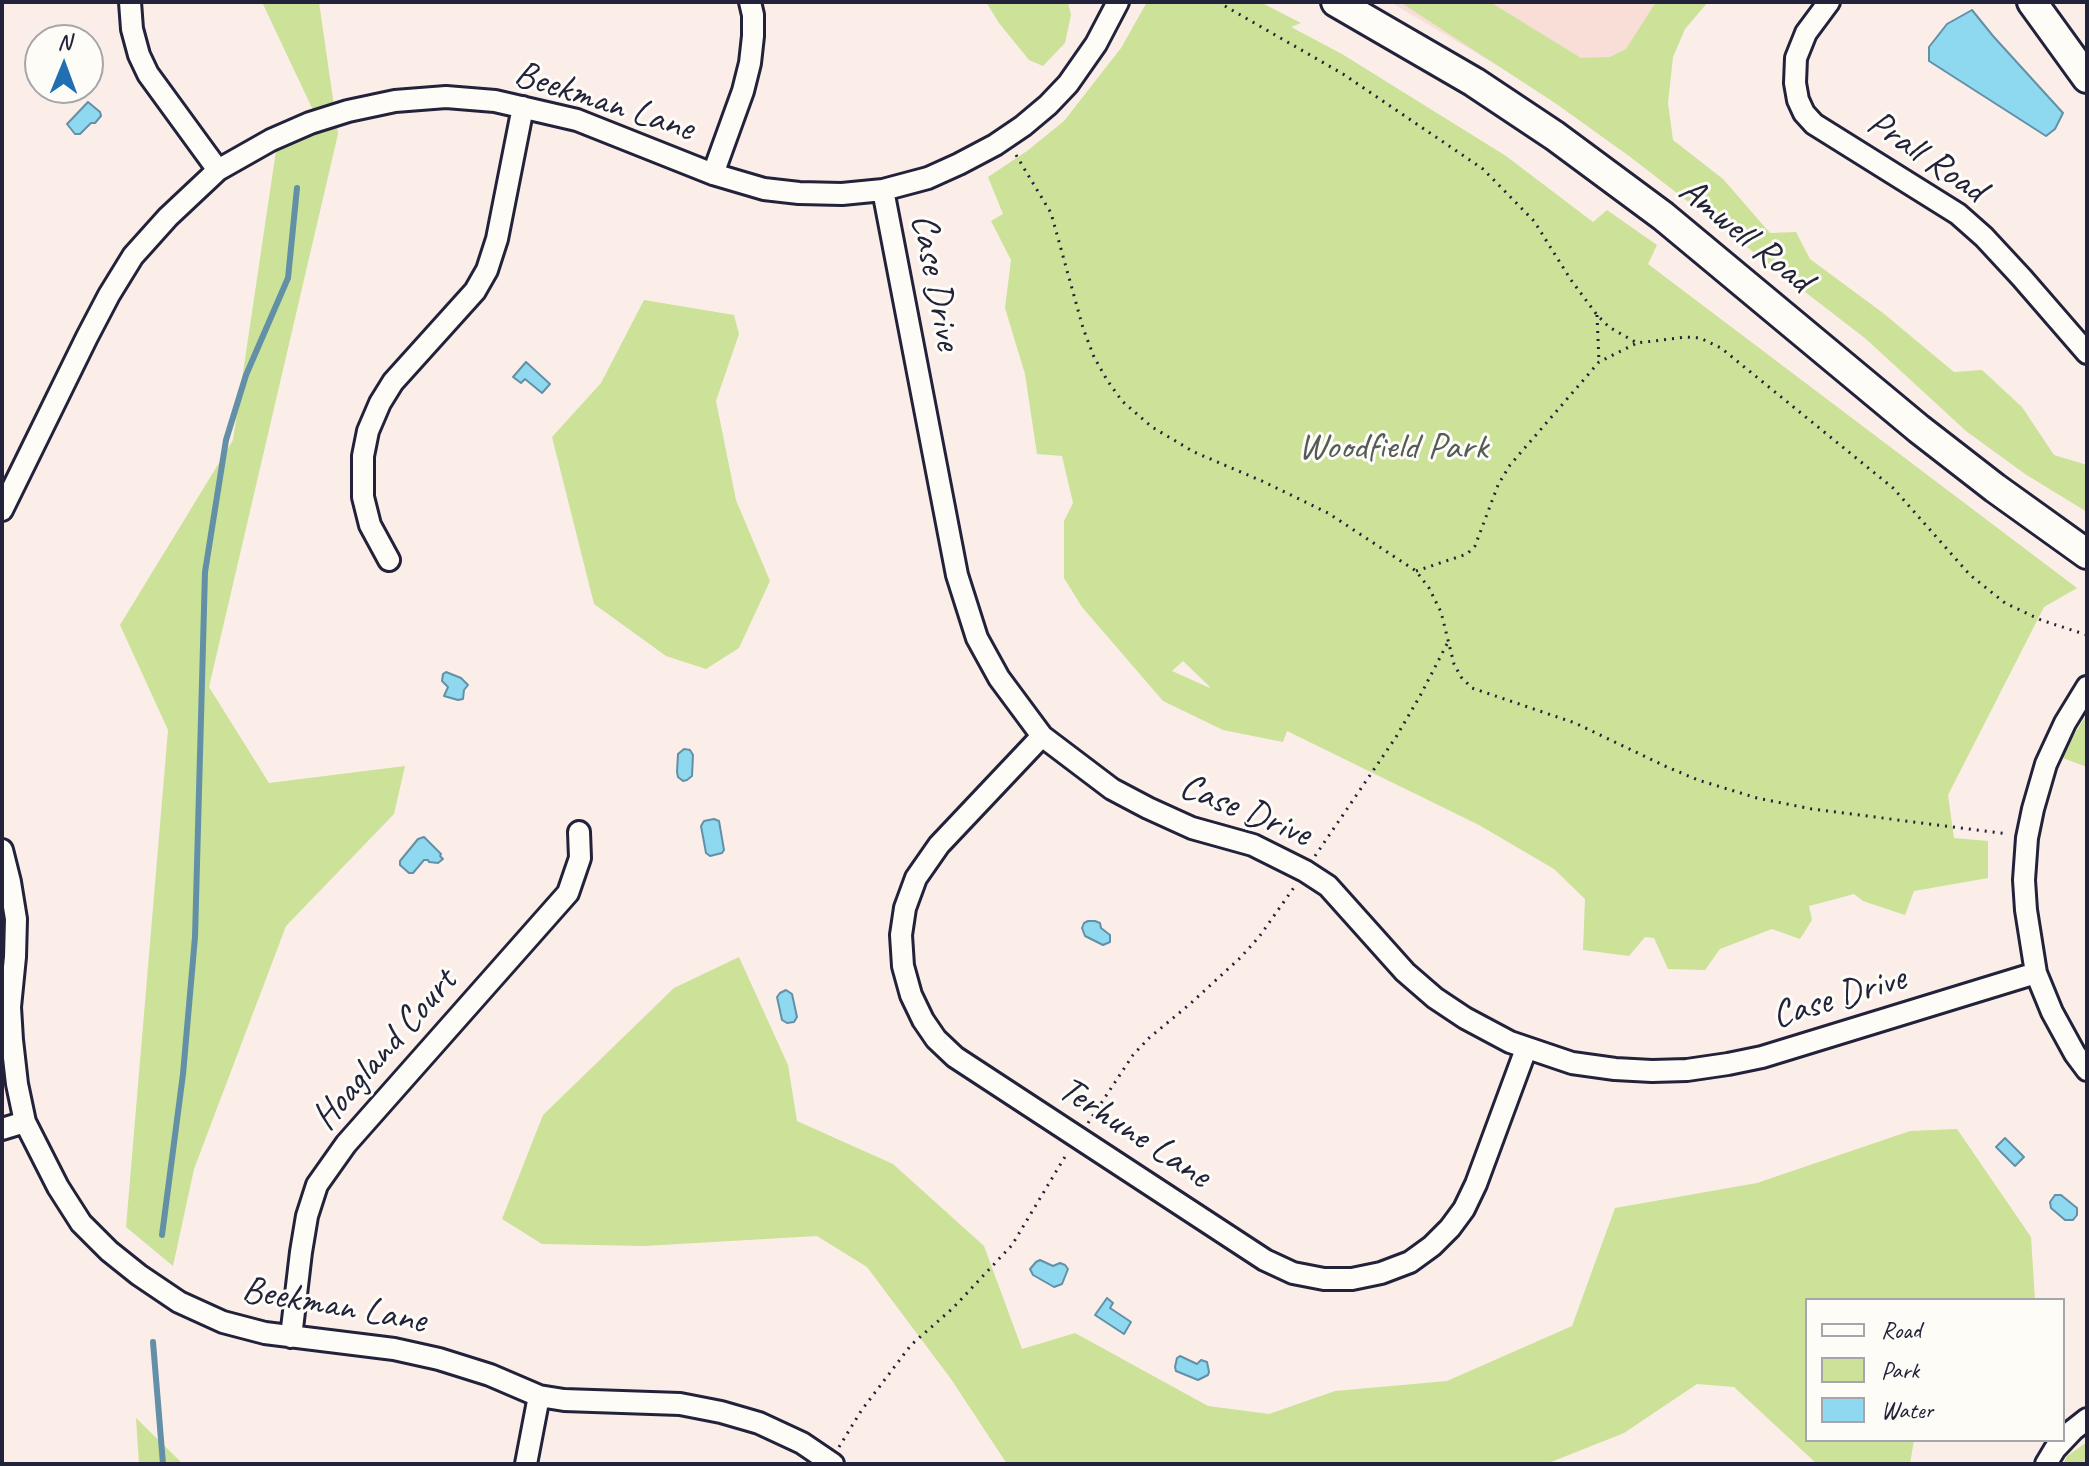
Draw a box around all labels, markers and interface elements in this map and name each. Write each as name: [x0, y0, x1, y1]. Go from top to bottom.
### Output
north arrow: [24, 24, 104, 104]
text: N: [57, 28, 71, 56]
street label: Beekman Lane: [509, 52, 699, 152]
street label: Prall Road: [1858, 101, 1994, 213]
street label: Amwell Road: [1669, 169, 1821, 303]
street label: Case Drive: [900, 210, 970, 354]
park label: Woodfield Park: [1298, 425, 1488, 471]
street label: Case Drive: [1173, 764, 1317, 858]
street label: Case Drive: [1767, 956, 1911, 1040]
street label: Hoagland Court: [303, 960, 467, 1140]
street label: Terhune Lane: [1049, 1067, 1219, 1199]
street label: Beekman Lane: [239, 1267, 429, 1345]
legend: [1805, 1298, 2065, 1442]
text: Road: [1881, 1315, 1921, 1345]
text: Park: [1881, 1355, 1919, 1385]
text: Water: [1881, 1395, 1933, 1425]

